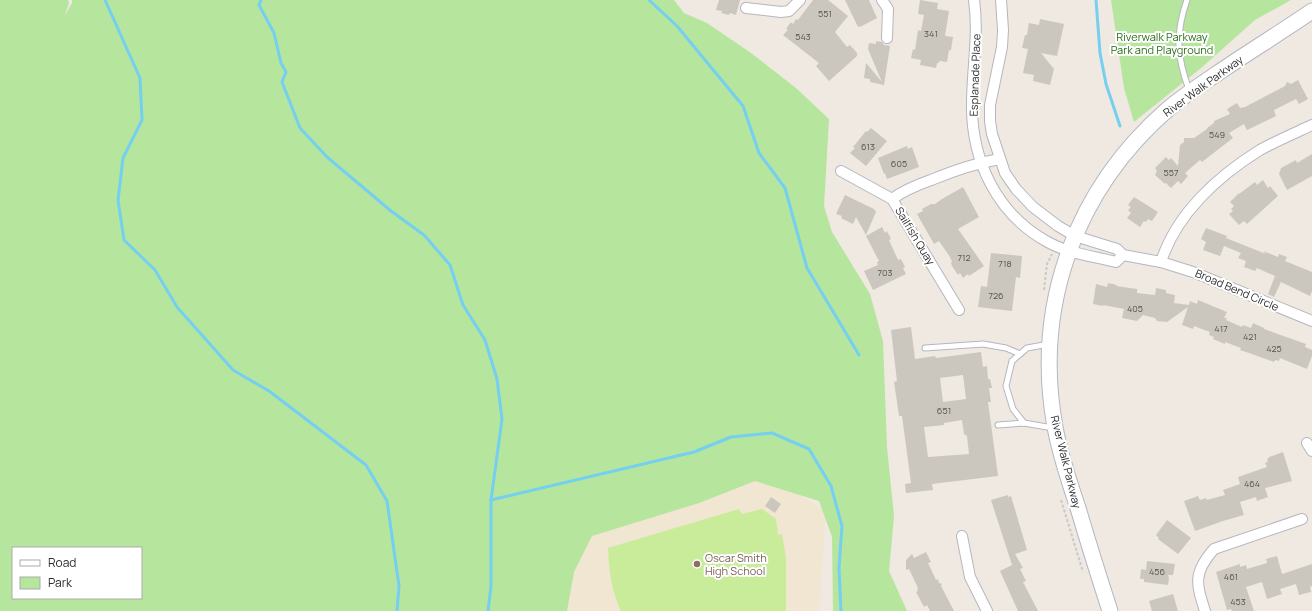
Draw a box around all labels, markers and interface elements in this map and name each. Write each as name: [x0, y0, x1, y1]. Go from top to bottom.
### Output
house number: 551: [818, 7, 832, 20]
house number: 341: [924, 27, 938, 40]
park label: Riverwalk Parkway Park and Playground: [1111, 29, 1213, 57]
house number: 543: [795, 30, 811, 43]
street label: Esplanade Place: [966, 33, 983, 117]
street label: River Walk Parkway: [1160, 51, 1246, 120]
house number: 549: [1209, 128, 1225, 141]
house number: 613: [861, 140, 875, 153]
house number: 605: [891, 157, 907, 170]
house number: 557: [1164, 166, 1179, 179]
street label: Sailfish Quay: [892, 204, 939, 268]
house number: 712: [957, 251, 971, 264]
house number: 718: [998, 257, 1012, 270]
street label: Broad Bend Circle: [1193, 265, 1282, 314]
house number: 703: [878, 266, 893, 279]
house number: 726: [988, 289, 1004, 302]
house number: 405: [1127, 302, 1143, 315]
house number: 417: [1214, 322, 1228, 335]
house number: 421: [1243, 330, 1257, 343]
house number: 425: [1266, 342, 1282, 355]
house number: 651: [937, 404, 951, 417]
street label: River Walk Parkway: [1048, 414, 1085, 510]
house number: 464: [1244, 477, 1260, 490]
legend: [12, 547, 142, 599]
place label: Oscar Smith High School: [705, 550, 767, 578]
text: Road: [48, 554, 76, 571]
marker: Oscar Smith High School: [692, 559, 702, 569]
house number: 456: [1149, 565, 1165, 578]
house number: 461: [1224, 570, 1238, 583]
text: Park: [48, 574, 73, 591]
house number: 453: [1230, 595, 1246, 608]

